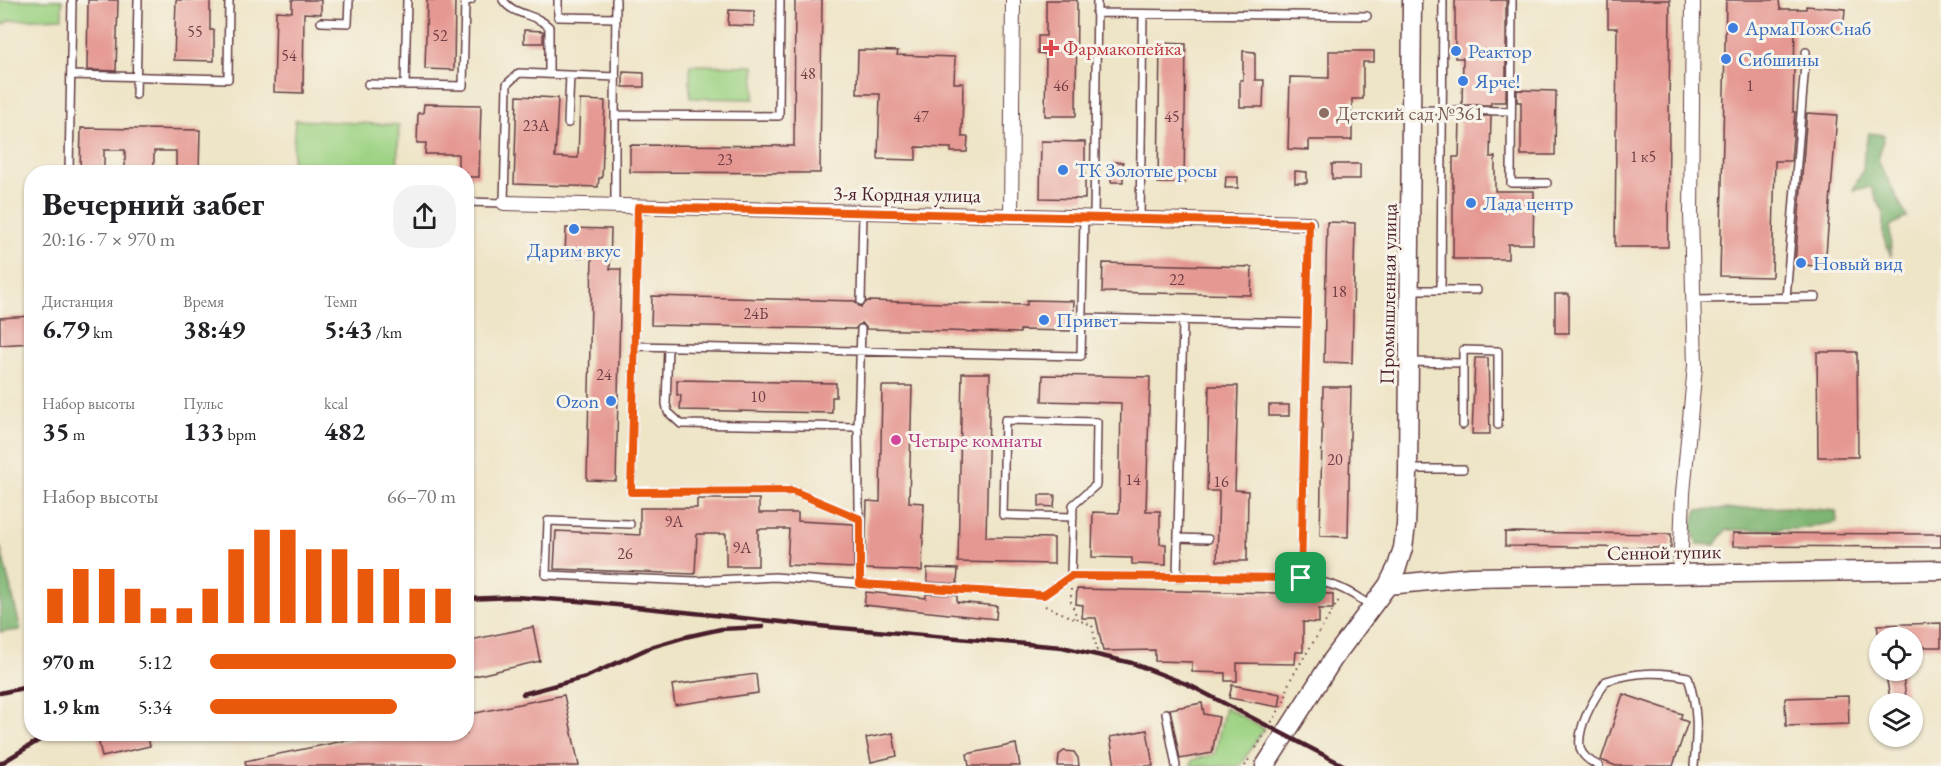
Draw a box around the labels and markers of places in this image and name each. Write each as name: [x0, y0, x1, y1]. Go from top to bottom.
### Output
place label: АрмаПожСнаб: [1744, 15, 1871, 41]
marker: АрмаПожСнаб: [1726, 21, 1740, 35]
place label: Фармакопейка: [1063, 35, 1182, 61]
place label: Реактор: [1468, 38, 1532, 64]
marker: Фармакопейка: [1044, 41, 1058, 55]
marker: Реактор: [1449, 44, 1463, 58]
place label: Сибшины: [1738, 46, 1819, 72]
marker: Сибшины: [1719, 52, 1733, 66]
place label: Ярче!: [1474, 68, 1521, 94]
marker: Ярче!: [1456, 74, 1470, 88]
place label: Детский сад №361: [1336, 100, 1484, 126]
marker: Детский сад №361: [1317, 106, 1331, 120]
place label: ТК Золотые росы: [1075, 157, 1217, 183]
marker: ТК Золотые росы: [1056, 163, 1070, 177]
place label: Лада центр: [1483, 190, 1573, 216]
marker: Лада центр: [1464, 196, 1478, 210]
marker: Дарим вкус: [567, 222, 581, 236]
place label: Дарим вкус: [527, 237, 621, 263]
place label: Новый вид: [1813, 250, 1903, 276]
marker: Новый вид: [1794, 256, 1808, 270]
place label: Привет: [1056, 307, 1118, 333]
marker: Привет: [1037, 313, 1051, 327]
place label: Ozon: [556, 388, 599, 414]
marker: Ozon: [604, 394, 618, 408]
place label: Четыре комнаты: [908, 427, 1042, 453]
marker: Четыре комнаты: [889, 433, 903, 447]
pin: [1275, 552, 1326, 603]

